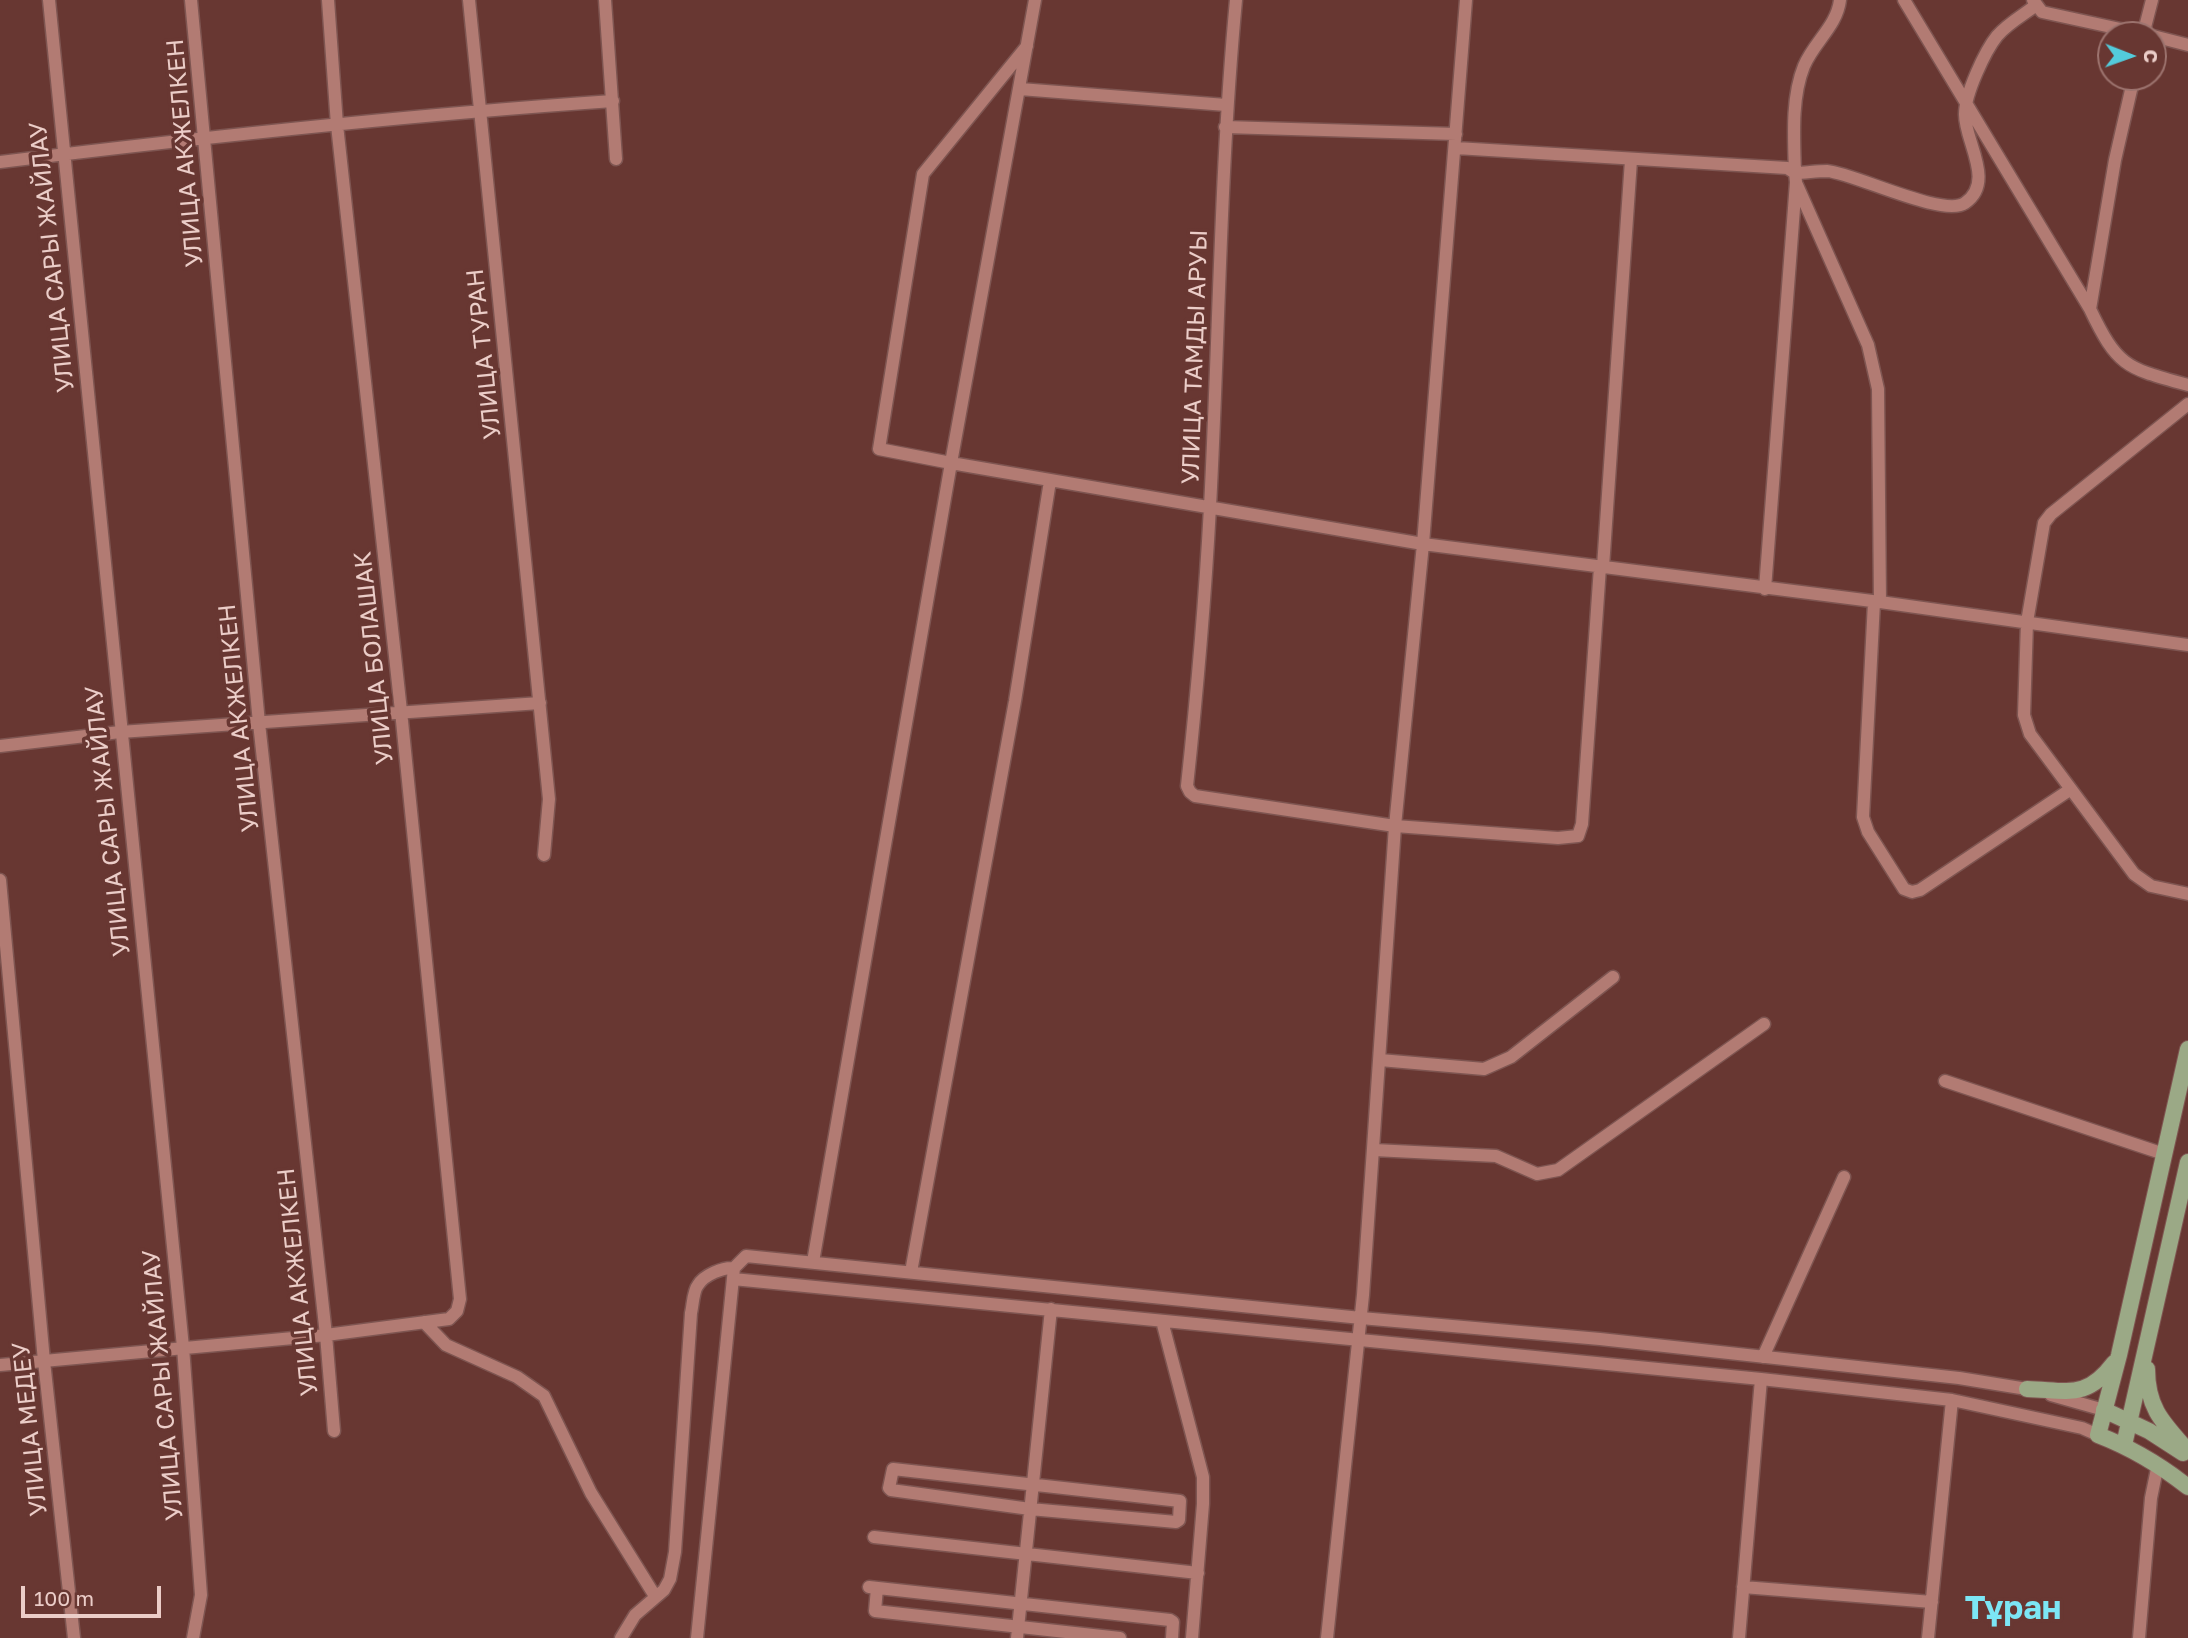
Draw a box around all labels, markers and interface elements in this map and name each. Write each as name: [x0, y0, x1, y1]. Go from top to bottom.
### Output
north arrow: [2097, 21, 2167, 91]
street label: УЛИЦА АКЖЕЛКЕН: [161, 38, 209, 268]
text: С: [2140, 49, 2163, 63]
street label: УЛИЦА САРЫ ЖАЙЛАУ: [23, 120, 81, 394]
street label: УЛИЦА ТАМДЫ АРУЫ: [1176, 229, 1214, 485]
street label: УЛИЦА ТУРАН: [461, 267, 507, 441]
street label: УЛИЦА БОЛАШАК: [348, 550, 400, 766]
street label: УЛИЦА АКЖЕЛКЕН: [213, 603, 265, 833]
street label: УЛИЦА САРЫ ЖАЙЛАУ: [79, 684, 137, 958]
street label: УЛИЦА АКЖЕЛКЕН: [272, 1167, 324, 1397]
street label: УЛИЦА САРЫ ЖАЙЛАУ: [137, 1248, 189, 1522]
street label: УЛИЦА МЕДЕУ: [7, 1340, 53, 1518]
scale bar: [24, 1572, 164, 1616]
text: 100 m: [34, 1585, 94, 1611]
district label: Тұран: [1965, 1590, 2061, 1628]

